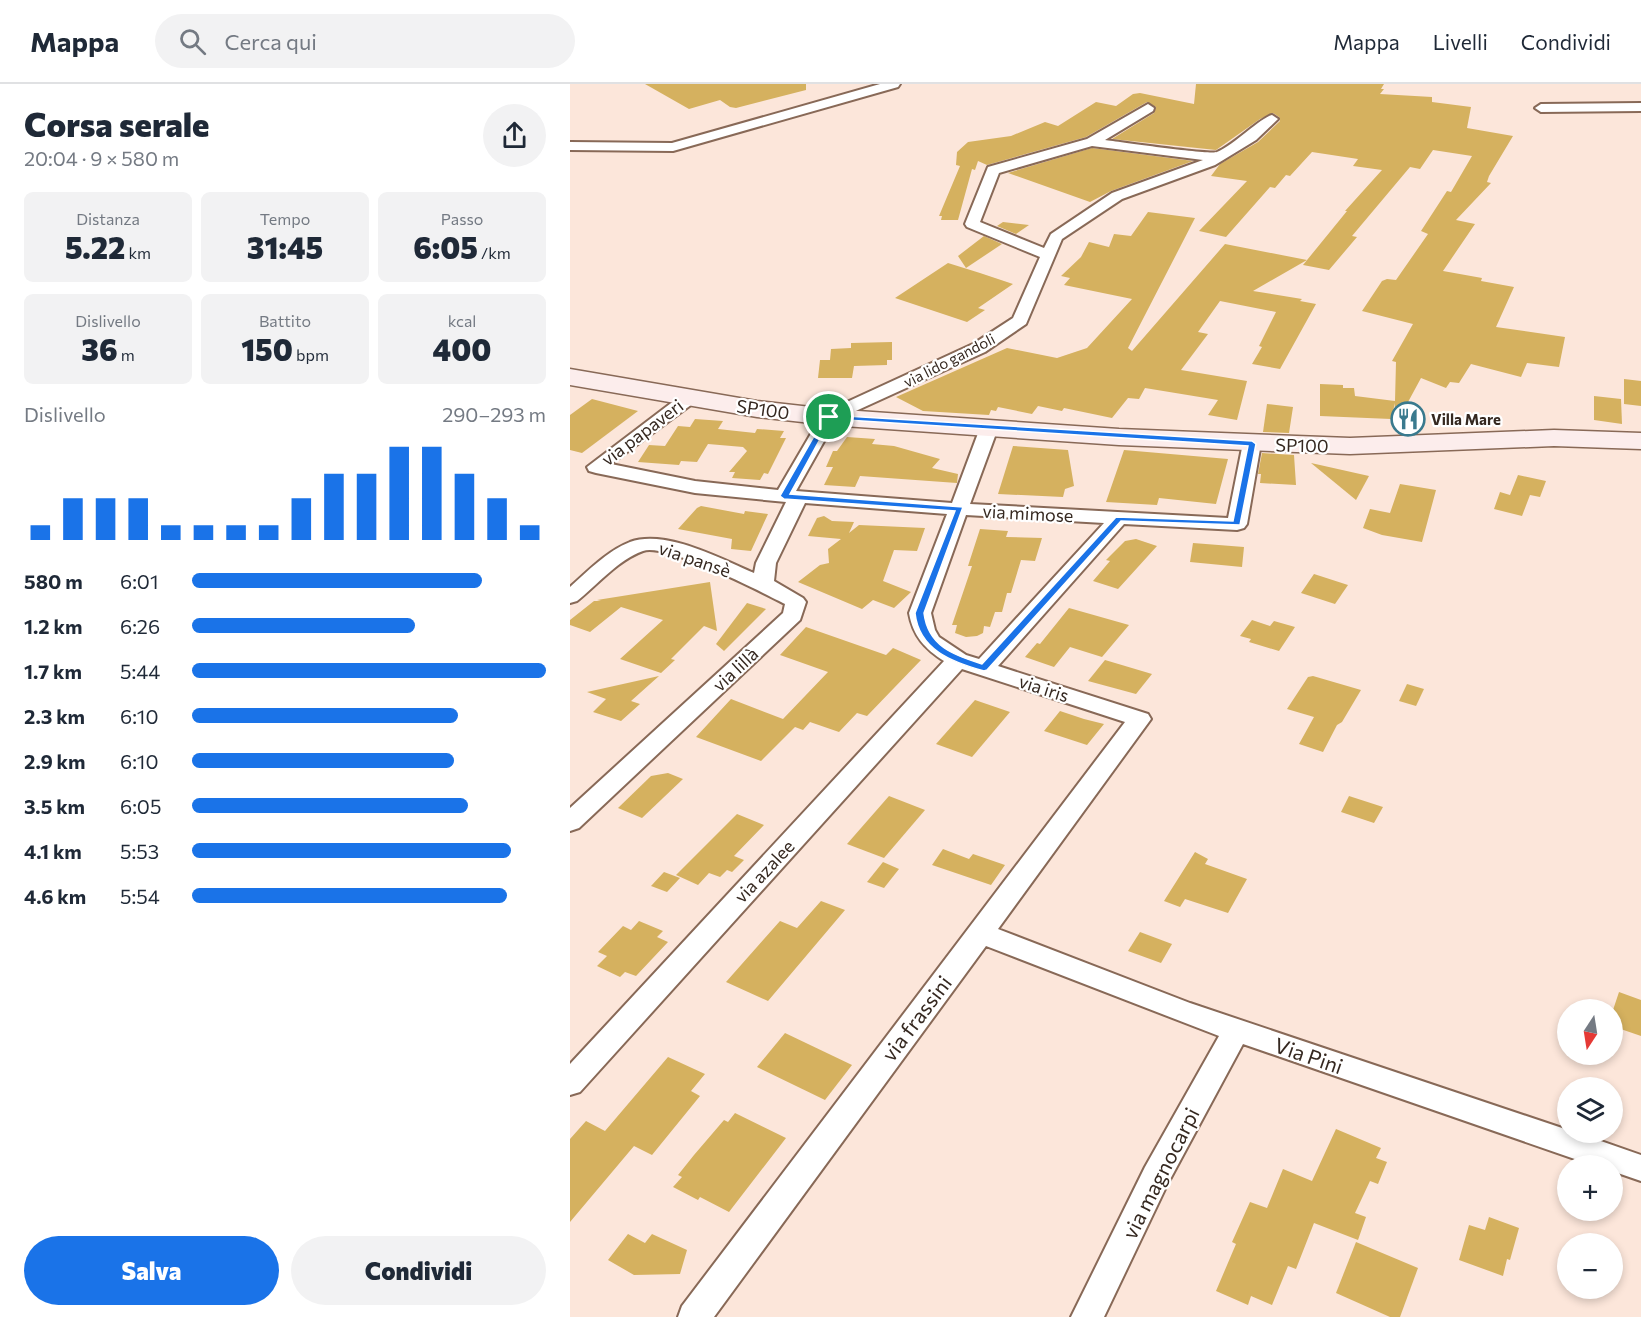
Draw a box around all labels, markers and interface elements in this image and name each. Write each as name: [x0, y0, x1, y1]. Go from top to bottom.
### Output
search box: [155, 14, 575, 68]
text: Mappa: [30, 24, 119, 58]
icon: search: [176, 25, 209, 58]
text: Cerca qui: [224, 28, 317, 55]
text: Mappa: [1333, 29, 1400, 54]
text: Livelli: [1433, 29, 1488, 54]
text: Condividi: [1521, 29, 1611, 54]
text: Corsa serale: [24, 103, 209, 144]
button: share: [483, 104, 546, 167]
text: 20:04 · 9 × 580 m: [24, 146, 179, 170]
text: Distanza: [76, 209, 140, 228]
text: Tempo: [260, 209, 310, 228]
text: Passo: [441, 209, 483, 228]
text: 5.22: [65, 228, 125, 265]
text: 31:45: [247, 228, 323, 265]
text: 6:05: [413, 228, 478, 265]
text: km: [125, 243, 151, 262]
text: /km: [478, 243, 511, 262]
text: Dislivello: [75, 311, 141, 330]
text: Battito: [259, 311, 311, 330]
text: kcal: [448, 311, 476, 330]
street label: via lido gandoli: [900, 329, 998, 391]
text: 36: [81, 330, 118, 367]
text: 150: [241, 330, 293, 367]
text: 400: [433, 330, 491, 367]
text: m: [118, 345, 135, 364]
text: bpm: [293, 345, 329, 364]
pin: [803, 391, 854, 442]
street label: via papaveri: [597, 394, 687, 470]
street label: SP100: [735, 394, 791, 424]
icon: arrive: [812, 400, 845, 433]
restaurant icon: Villa Mare: [1390, 401, 1426, 437]
text: Dislivello: [24, 402, 106, 426]
text: 290–293 m: [442, 402, 546, 426]
place label: Villa Mare: [1431, 410, 1501, 428]
street label: SP100: [1275, 434, 1329, 456]
street label: via mimose: [982, 500, 1074, 526]
street label: via pansè: [656, 536, 734, 582]
text: 580 m: [24, 569, 83, 593]
text: 6:01: [120, 569, 158, 593]
text: 1.2 km: [24, 614, 82, 638]
text: 6:26: [120, 614, 160, 638]
street label: via lillà: [708, 642, 762, 696]
text: 1.7 km: [24, 659, 82, 683]
text: 5:44: [120, 659, 160, 683]
street label: via iris: [1016, 670, 1072, 706]
text: 2.3 km: [24, 704, 85, 728]
text: 6:10: [120, 704, 158, 728]
text: 2.9 km: [24, 749, 85, 773]
text: 6:10: [120, 749, 158, 773]
text: 3.5 km: [24, 794, 85, 818]
text: 6:05: [120, 794, 161, 818]
street label: via azalee: [729, 835, 799, 907]
text: 4.1 km: [24, 839, 82, 863]
text: 5:53: [120, 839, 159, 863]
text: 4.6 km: [24, 884, 86, 908]
text: 5:54: [120, 884, 160, 908]
street label: via frassini: [876, 970, 956, 1066]
north arrow: [1557, 999, 1623, 1065]
map controls: [1557, 999, 1623, 1299]
street label: Via Pini: [1271, 1032, 1347, 1078]
button: layers: [1557, 1077, 1623, 1143]
street label: via magnocarpi: [1116, 1103, 1204, 1243]
button: +: [1557, 1155, 1623, 1221]
button: −: [1557, 1233, 1623, 1299]
button: Salva: [24, 1236, 279, 1305]
button: Condividi: [291, 1236, 546, 1305]

